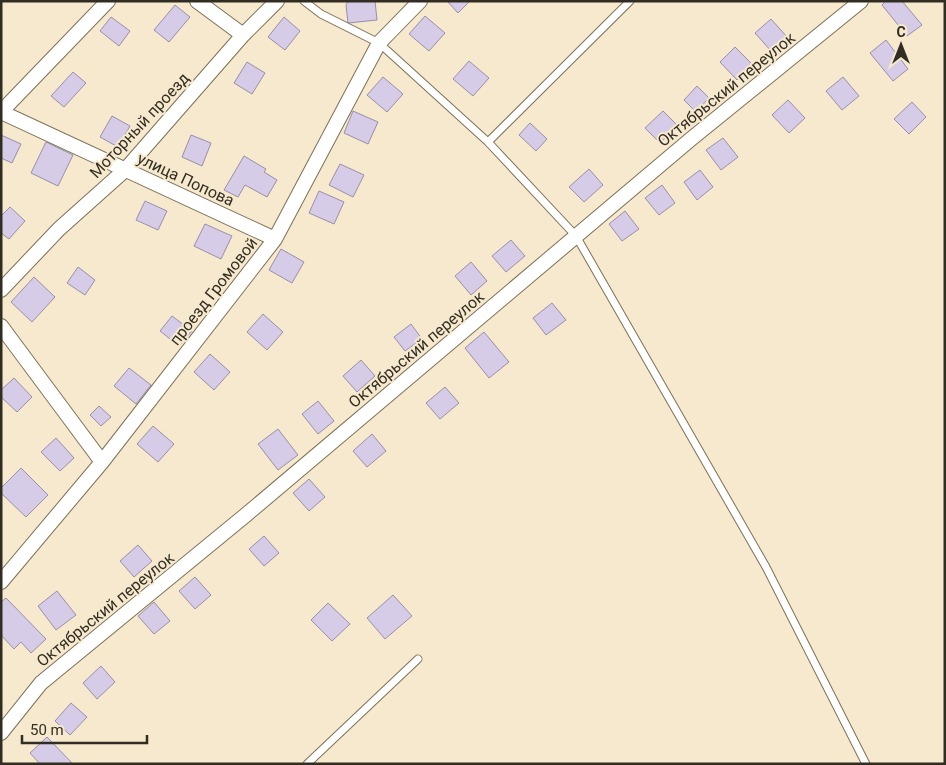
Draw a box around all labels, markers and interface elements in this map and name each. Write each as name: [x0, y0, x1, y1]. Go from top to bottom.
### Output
north arrow: [876, 20, 926, 70]
text: С: [896, 24, 906, 40]
street label: Октябрьский переулок: [654, 28, 799, 151]
street label: Моторный проезд: [86, 69, 193, 182]
street label: улица Попова: [134, 149, 237, 210]
street label: проезд Громовой: [165, 234, 261, 349]
street label: Октябрьский переулок: [345, 287, 488, 412]
street label: Октябрьский переулок: [33, 548, 178, 671]
scale bar: [22, 712, 148, 744]
text: 50 m: [30, 721, 64, 739]

